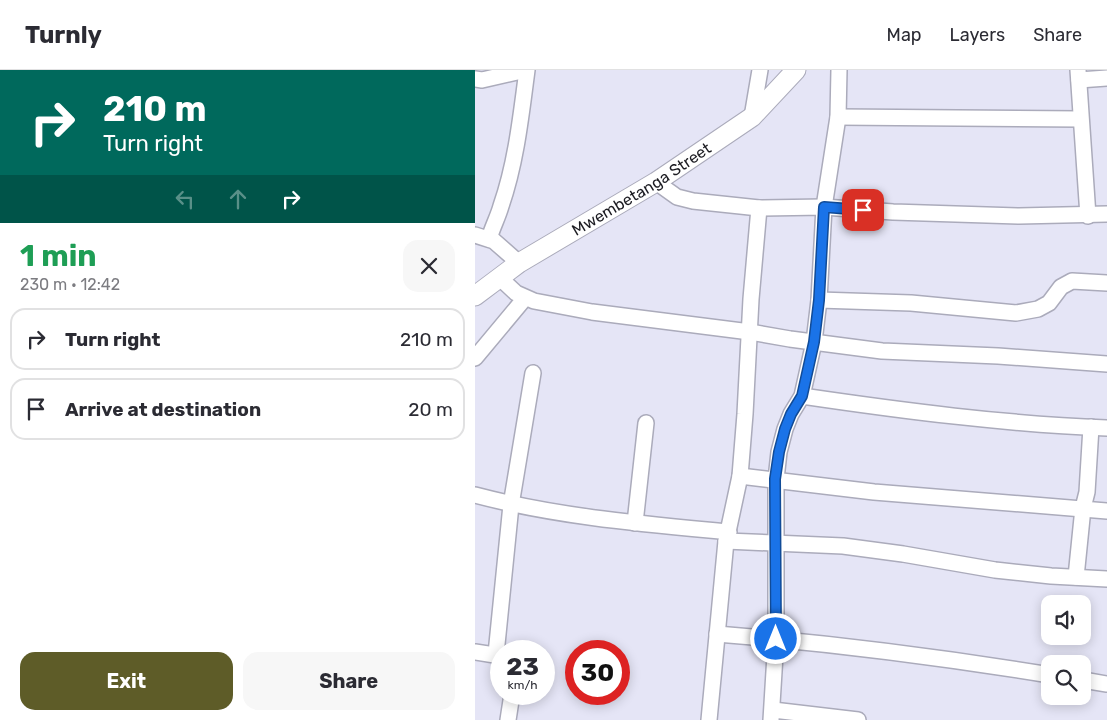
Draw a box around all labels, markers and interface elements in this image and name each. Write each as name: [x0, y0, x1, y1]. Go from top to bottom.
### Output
text: Turnly: [25, 21, 102, 49]
text: Map: [887, 24, 922, 46]
text: Layers: [950, 24, 1005, 46]
text: Share: [1033, 24, 1082, 46]
text: 210 m: [103, 88, 206, 130]
icon: right: [20, 90, 85, 155]
text: Turn right: [103, 130, 203, 157]
street label: Mwembetanga Street: [568, 139, 715, 240]
icon: left: [171, 185, 199, 213]
icon: ahead: [224, 185, 252, 213]
icon: right: [277, 185, 305, 213]
pin: [842, 189, 884, 231]
icon: arrive: [849, 196, 877, 224]
text: 1 min: [20, 238, 97, 274]
button: close: [403, 240, 455, 292]
text: 230 m · 12:42: [20, 275, 120, 294]
icon: right: [22, 325, 50, 353]
text: Turn right: [65, 328, 160, 351]
text: 210 m: [400, 328, 453, 351]
icon: arrive: [22, 395, 50, 423]
text: Arrive at destination: [65, 398, 261, 421]
text: 20 m: [408, 398, 453, 421]
map controls: [1041, 595, 1091, 705]
button: sound: [1041, 595, 1091, 645]
position arrow: [749, 612, 801, 664]
speed limit sign: 30: [565, 640, 630, 705]
button: Exit: [20, 652, 233, 710]
button: Share: [243, 652, 455, 710]
text: 23: [506, 652, 539, 681]
button: search: [1041, 655, 1091, 705]
text: km/h: [508, 678, 537, 692]

